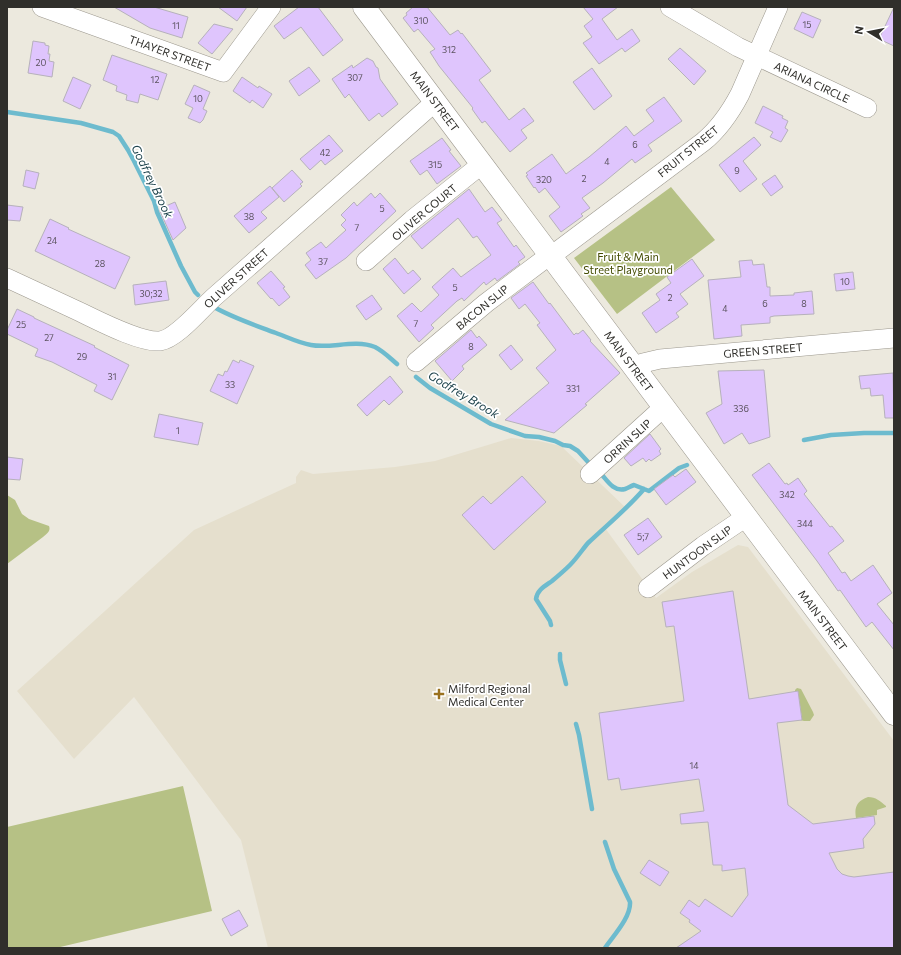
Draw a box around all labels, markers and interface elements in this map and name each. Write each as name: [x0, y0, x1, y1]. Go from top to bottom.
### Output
north arrow: [849, 12, 889, 52]
house number: 310: [414, 15, 429, 26]
house number: 15: [802, 19, 812, 30]
house number: 11: [172, 20, 180, 31]
text: N: [852, 25, 866, 35]
street label: THAYER STREET: [127, 32, 213, 74]
house number: 312: [442, 44, 456, 55]
house number: 20: [36, 57, 47, 68]
street label: ARIANA CIRCLE: [772, 59, 852, 105]
street label: MAIN STREET: [408, 68, 462, 134]
house number: 307: [347, 72, 363, 83]
house number: 12: [151, 74, 159, 85]
house number: 10: [193, 93, 203, 104]
street label: FRUIT STREET: [655, 122, 721, 180]
house number: 6: [632, 139, 638, 150]
water label: Godfrey Brook: [129, 142, 177, 221]
house number: 42: [320, 147, 330, 158]
house number: 4: [604, 156, 610, 167]
house number: 315: [428, 159, 442, 170]
house number: 9: [734, 165, 740, 176]
house number: 2: [582, 173, 587, 184]
house number: 320: [536, 174, 552, 185]
street label: OLIVER COURT: [389, 181, 459, 243]
house number: 5: [379, 203, 385, 214]
house number: 38: [244, 211, 254, 222]
house number: 7: [355, 222, 360, 233]
house number: 24: [47, 235, 58, 246]
street label: OLIVER STREET: [201, 245, 271, 311]
park label: Fruit & Main Street Playground: [583, 250, 673, 276]
house number: 37: [318, 256, 328, 267]
house number: 28: [95, 258, 105, 269]
house number: 10: [840, 276, 850, 287]
house number: 5: [452, 282, 458, 293]
street label: BACON SLIP: [453, 282, 511, 332]
house number: 30;32: [139, 288, 163, 299]
house number: 2: [668, 292, 673, 303]
house number: 6: [762, 298, 768, 309]
house number: 8: [801, 298, 807, 309]
house number: 4: [722, 303, 728, 314]
house number: 7: [414, 318, 419, 329]
house number: 25: [16, 319, 26, 330]
street label: MAIN STREET: [602, 328, 656, 394]
house number: 27: [44, 332, 54, 343]
street label: GREEN STREET: [723, 340, 803, 360]
house number: 8: [468, 341, 474, 352]
house number: 29: [77, 351, 87, 362]
water label: Godfrey Brook: [426, 367, 502, 421]
house number: 31: [108, 371, 116, 382]
house number: 33: [225, 379, 235, 390]
house number: 331: [566, 383, 580, 394]
house number: 336: [733, 403, 749, 414]
street label: ORRIN SLIP: [600, 416, 654, 466]
house number: 1: [176, 425, 180, 436]
house number: 342: [779, 489, 795, 500]
house number: 344: [797, 518, 814, 529]
street label: HUNTOON SLIP: [660, 522, 734, 581]
house number: 5;7: [637, 531, 649, 542]
street label: MAIN STREET: [796, 587, 850, 653]
place label: Milford Regional Medical Center: [448, 682, 531, 708]
marker: Milford Regional Medical Center: [433, 688, 445, 700]
house number: 14: [689, 760, 699, 771]

